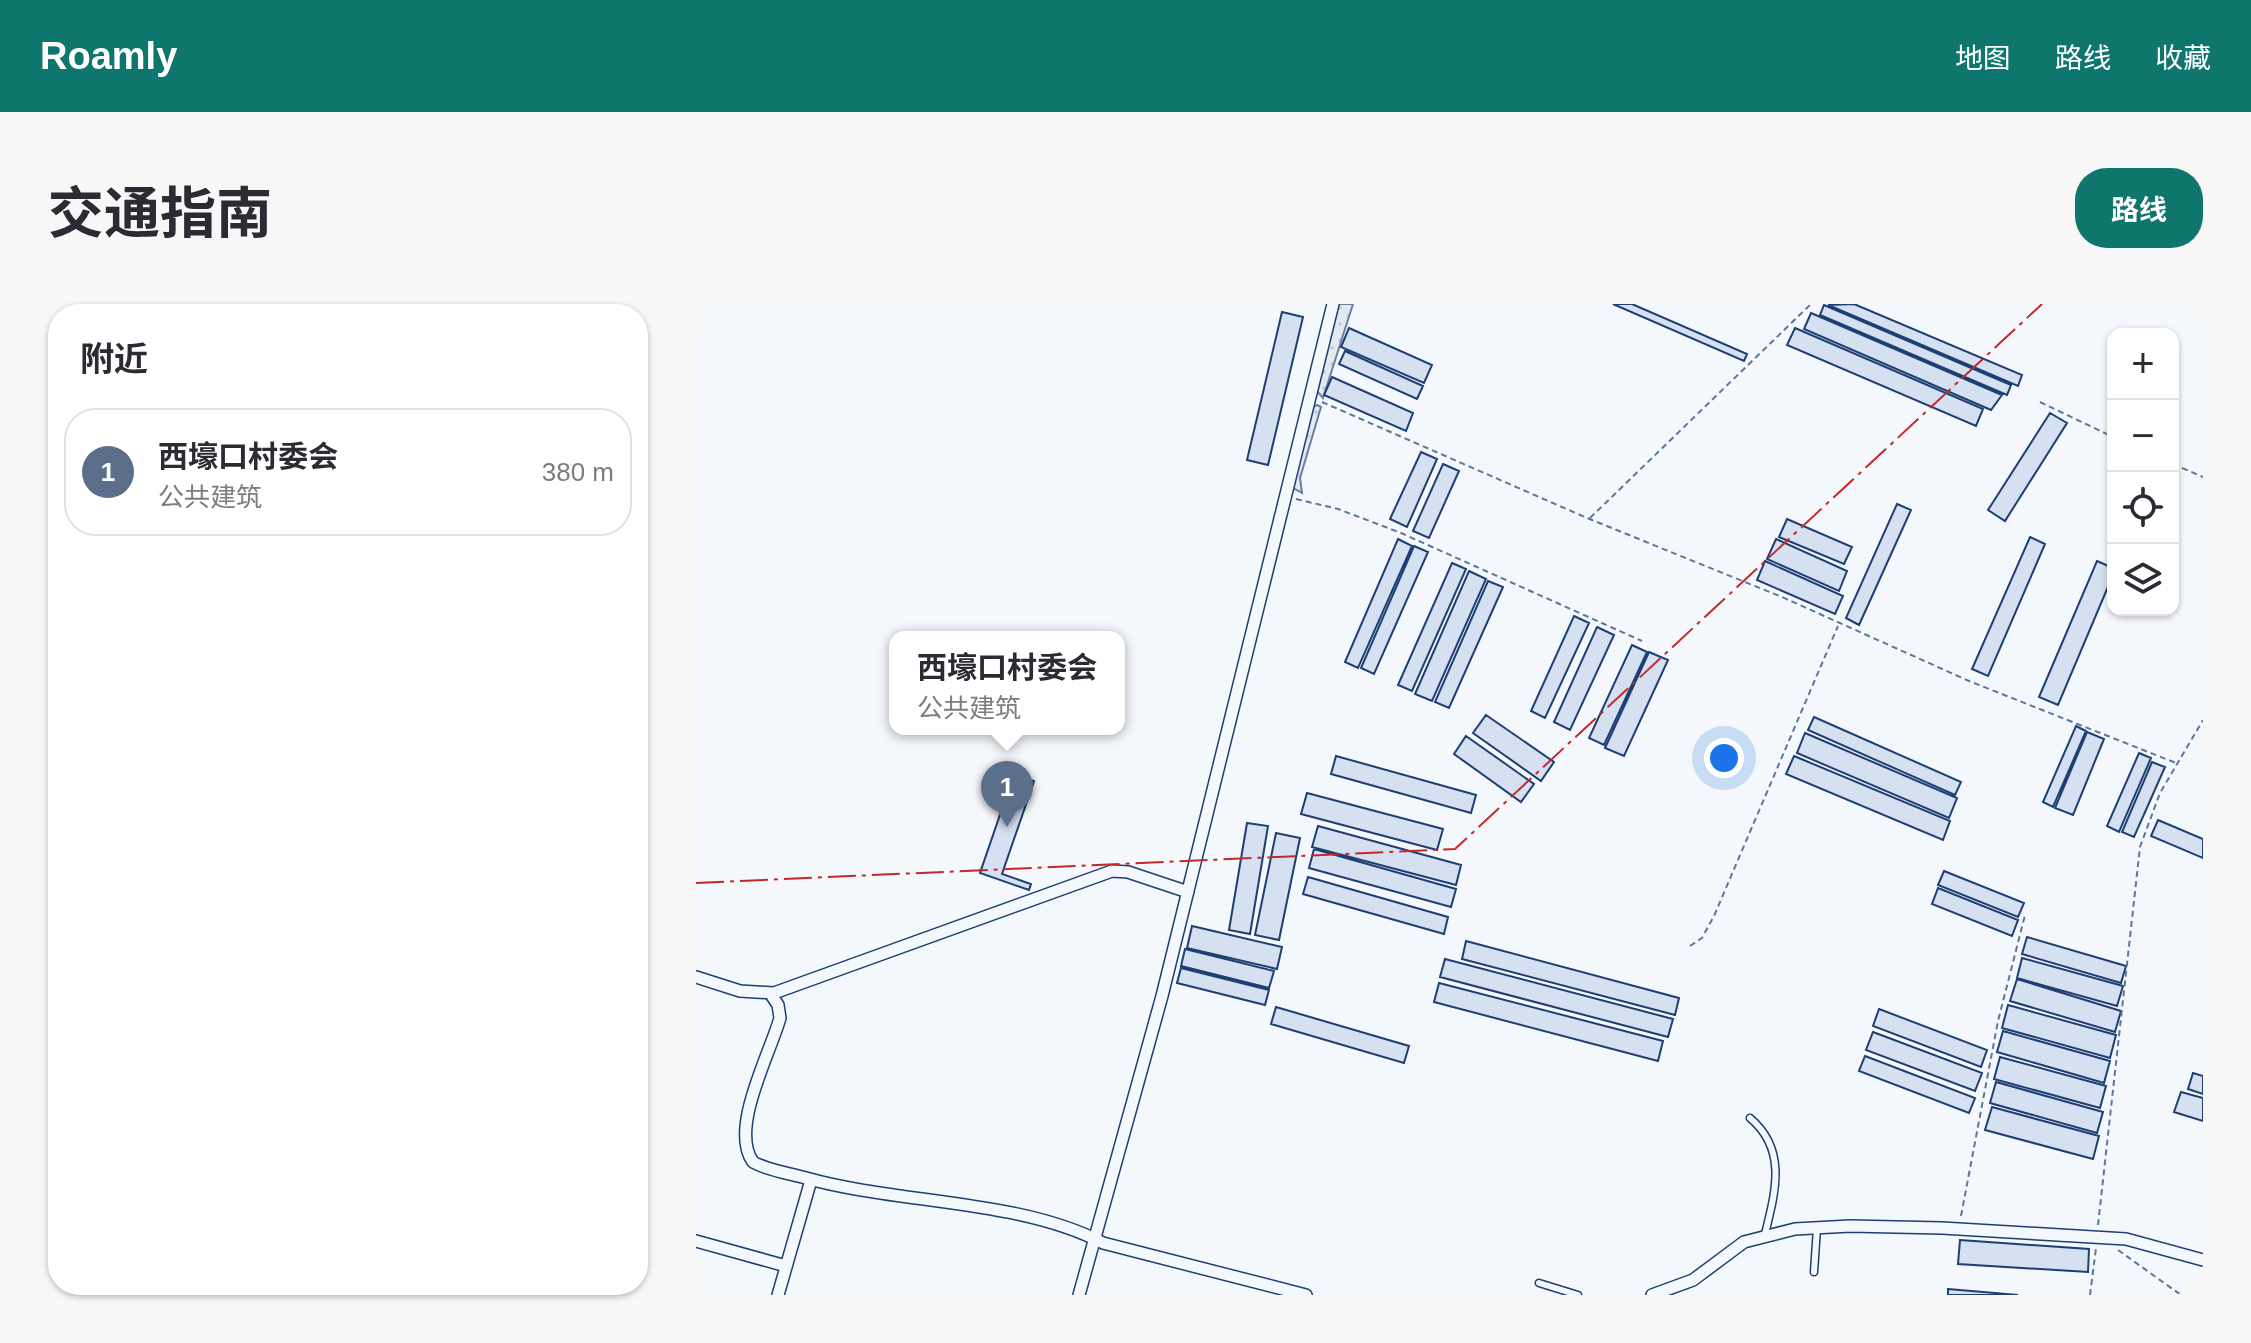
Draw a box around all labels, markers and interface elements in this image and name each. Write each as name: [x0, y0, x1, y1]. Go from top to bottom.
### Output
text: Roamly: [40, 35, 177, 77]
text: 地图: [1955, 43, 2011, 74]
text: 路线: [2055, 43, 2111, 74]
text: 收藏: [2155, 43, 2211, 74]
button: 路线: [2075, 168, 2203, 248]
text: 交通指南: [48, 182, 272, 245]
map controls: [2107, 328, 2179, 616]
button: +: [2107, 328, 2179, 400]
text: 附近: [80, 340, 148, 378]
button: −: [2107, 400, 2179, 472]
text: 西壕口村委会: [158, 440, 338, 473]
text: 1: [101, 457, 115, 487]
text: 380 m: [542, 457, 614, 487]
button: locate: [2107, 472, 2179, 544]
text: 公共建筑: [158, 482, 262, 512]
button: layers: [2107, 544, 2179, 616]
popup: [889, 631, 1125, 735]
text: 西壕口村委会: [917, 651, 1097, 684]
text: 公共建筑: [917, 693, 1021, 723]
your location: [1704, 738, 1744, 778]
pin: 1: [981, 761, 1033, 827]

